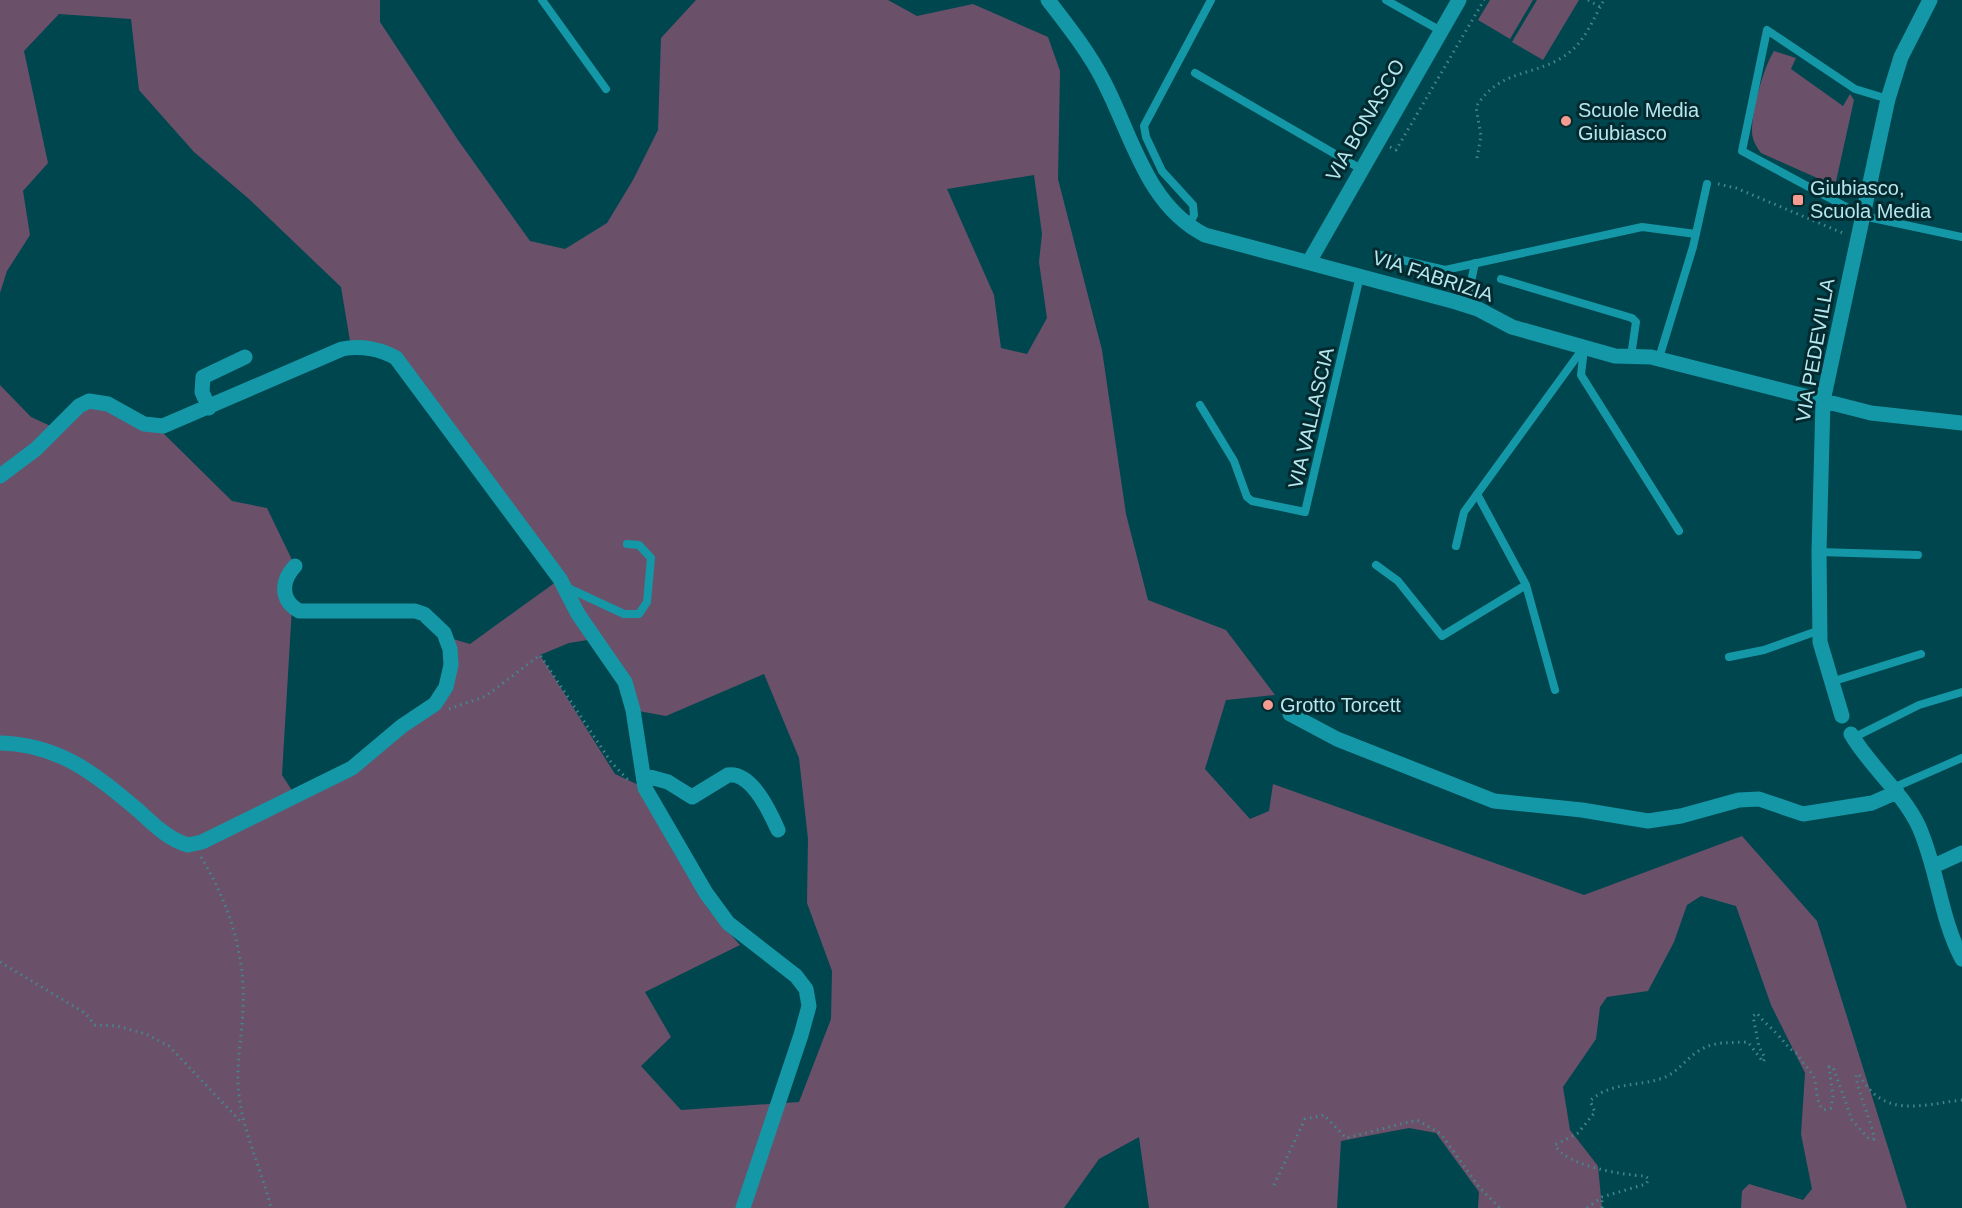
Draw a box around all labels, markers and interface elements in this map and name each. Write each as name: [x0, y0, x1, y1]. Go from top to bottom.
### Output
street label: VIA BONASCO: [1321, 55, 1409, 185]
place label: Scuole Media Giubiasco: [1578, 99, 1700, 144]
marker: Scuole Media Giubiasco: [1559, 114, 1573, 128]
place label: Giubiasco, Scuola Media: [1810, 177, 1932, 222]
marker: Giubiasco, Scuola Media: [1791, 193, 1805, 207]
street label: VIA FABRIZIA: [1370, 246, 1497, 306]
street label: VIA PEDEVILLA: [1792, 276, 1839, 424]
street label: VIA VALLASCIA: [1284, 345, 1338, 491]
place label: Grotto Torcett: [1280, 694, 1401, 716]
marker: Grotto Torcett: [1261, 698, 1275, 712]

